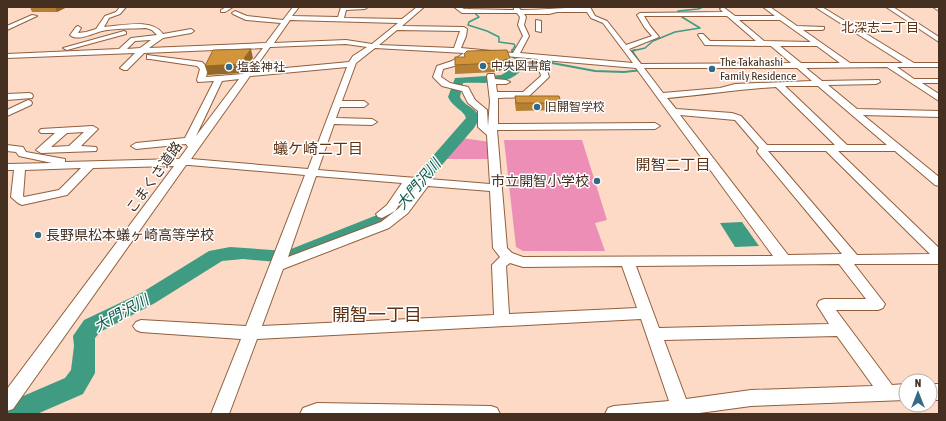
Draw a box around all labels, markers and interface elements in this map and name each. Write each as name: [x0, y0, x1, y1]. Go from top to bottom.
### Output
district label: 北深志二丁目: [841, 20, 919, 35]
place label: The Takahashi Family Residence: [720, 55, 797, 83]
place label: 中央図書館: [491, 59, 551, 73]
place label: 塩釜神社: [237, 60, 285, 74]
marker: 中央図書館: [478, 61, 488, 71]
marker: 塩釜神社: [224, 62, 234, 72]
marker: The Takahashi Family Residence: [707, 64, 717, 74]
place label: 旧開智学校: [545, 100, 605, 114]
marker: 旧開智学校: [532, 102, 542, 112]
street label: こまくさ道路: [123, 138, 185, 216]
district label: 蟻ケ崎二丁目: [273, 140, 363, 157]
water label: 大門沢川: [392, 154, 445, 212]
district label: 開智二丁目: [635, 156, 711, 173]
place label: 市立開智小学校: [491, 173, 589, 189]
marker: 市立開智小学校: [592, 176, 602, 186]
place label: 長野県松本蟻ヶ崎高等学校: [46, 227, 214, 243]
marker: 長野県松本蟻ヶ崎高等学校: [33, 230, 43, 240]
water label: 大門沢川: [91, 290, 153, 335]
district label: 開智一丁目: [332, 304, 422, 325]
north arrow: [898, 373, 938, 413]
text: N: [915, 377, 921, 389]

